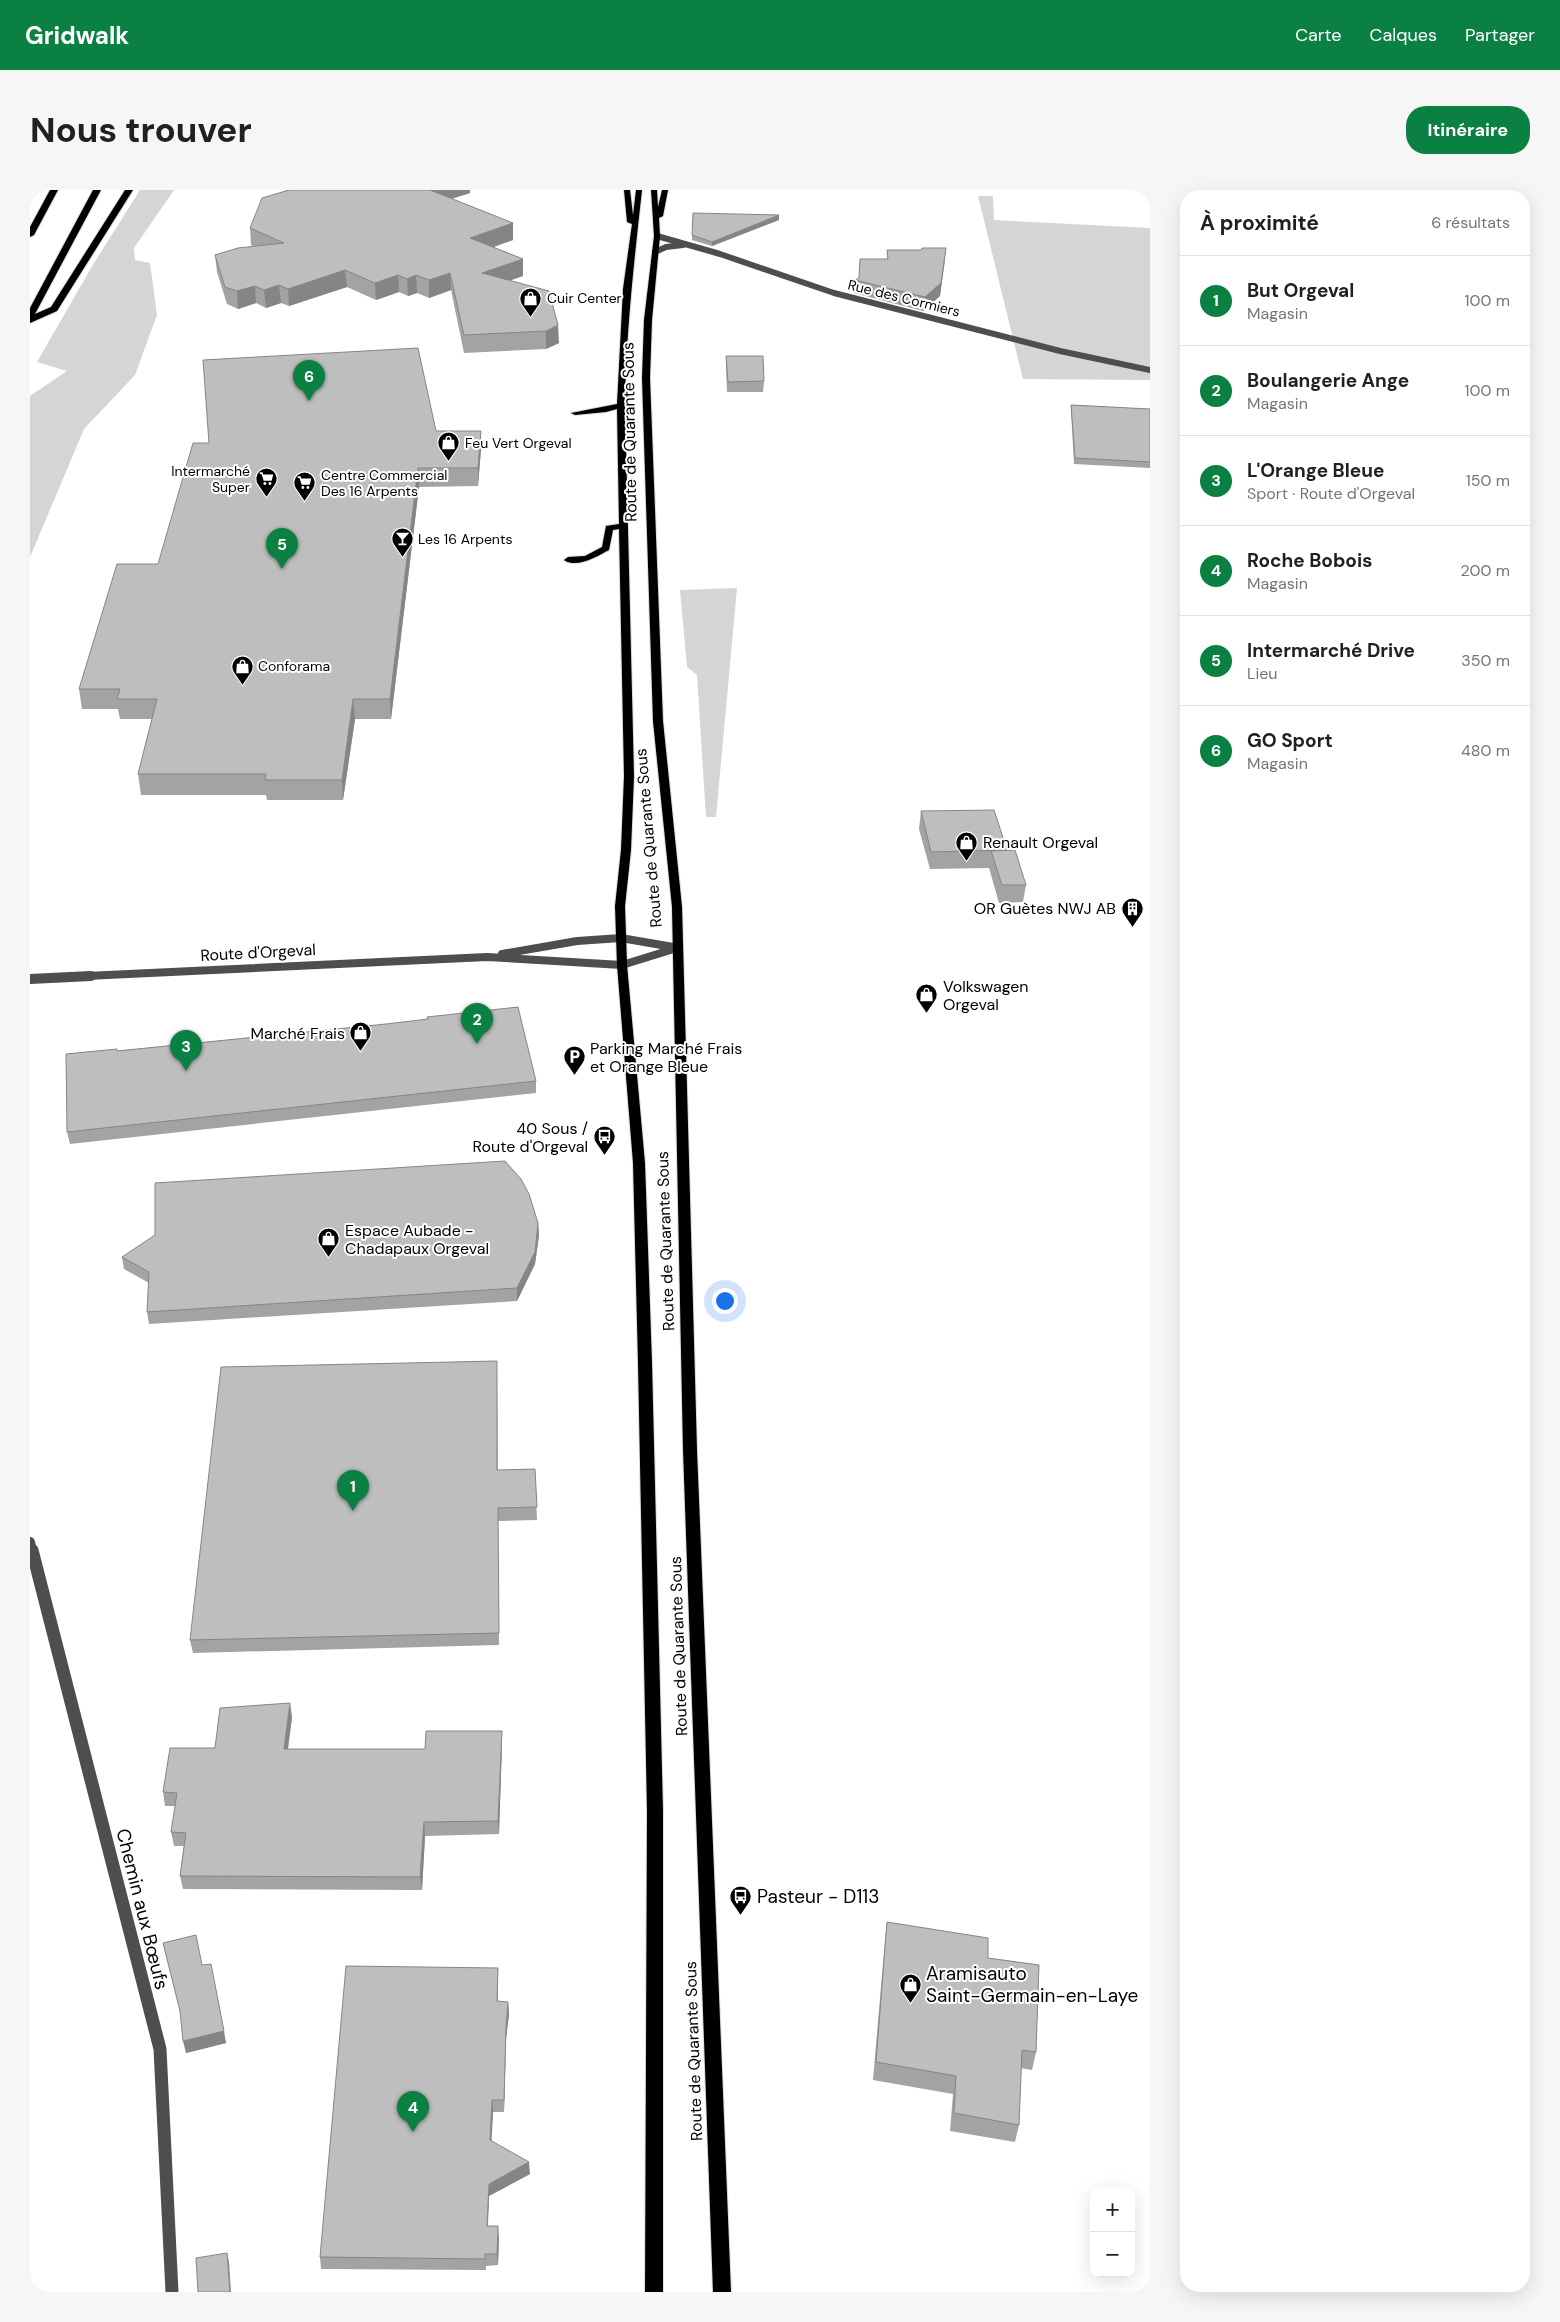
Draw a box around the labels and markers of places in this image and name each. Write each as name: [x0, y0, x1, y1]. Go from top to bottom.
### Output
shop icon: Cuir Center: [519, 286, 543, 317]
place label: Cuir Center: [547, 289, 622, 307]
pin: 6: [293, 360, 325, 401]
shop icon: Feu Vert Orgeval: [437, 431, 461, 462]
place label: Feu Vert Orgeval: [465, 434, 572, 452]
place label: Intermarché Super: [171, 462, 250, 496]
place label: Centre Commercial Des 16 Arpents: [321, 466, 447, 500]
supermarket icon: Intermarché Super: [254, 467, 278, 498]
supermarket icon: Centre Commercial Des 16 Arpents: [293, 471, 317, 502]
bar icon: Les 16 Arpents: [390, 527, 414, 558]
pin: 5: [266, 528, 298, 569]
place label: Les 16 Arpents: [418, 530, 512, 548]
shop icon: Conforama: [230, 654, 254, 685]
place label: Conforama: [258, 657, 330, 675]
shop icon: Renault Orgeval: [955, 830, 979, 861]
place label: Renault Orgeval: [983, 832, 1098, 853]
building icon: OR Guètes NWJ AB: [1120, 896, 1144, 927]
place label: OR Guètes NWJ AB: [974, 898, 1116, 919]
place label: Volkswagen Orgeval: [943, 976, 1029, 1015]
shop icon: Volkswagen Orgeval: [915, 983, 939, 1014]
pin: 2: [461, 1003, 493, 1044]
shop icon: Marché Frais: [349, 1021, 373, 1052]
place label: Marché Frais: [250, 1023, 345, 1044]
pin: 3: [170, 1030, 202, 1071]
place label: Parking Marché Frais et Orange Bleue: [590, 1038, 742, 1077]
parking icon: Parking Marché Frais et Orange Bleue: [562, 1045, 586, 1076]
place label: 40 Sous / Route d'Orgeval: [473, 1118, 588, 1157]
bus stop icon: 40 Sous / Route d'Orgeval: [592, 1125, 616, 1156]
place label: Espace Aubade - Chadapaux Orgeval: [345, 1220, 489, 1259]
shop icon: Espace Aubade - Chadapaux Orgeval: [317, 1227, 341, 1258]
pin: 1: [337, 1470, 369, 1511]
bus stop icon: Pasteur - D113: [729, 1884, 753, 1915]
place label: Pasteur - D113: [757, 1884, 879, 1909]
place label: Aramisauto Saint-Germain-en-Laye: [926, 1961, 1138, 2008]
shop icon: Aramisauto Saint-Germain-en-Laye: [898, 1972, 922, 2003]
pin: 4: [397, 2091, 429, 2132]

